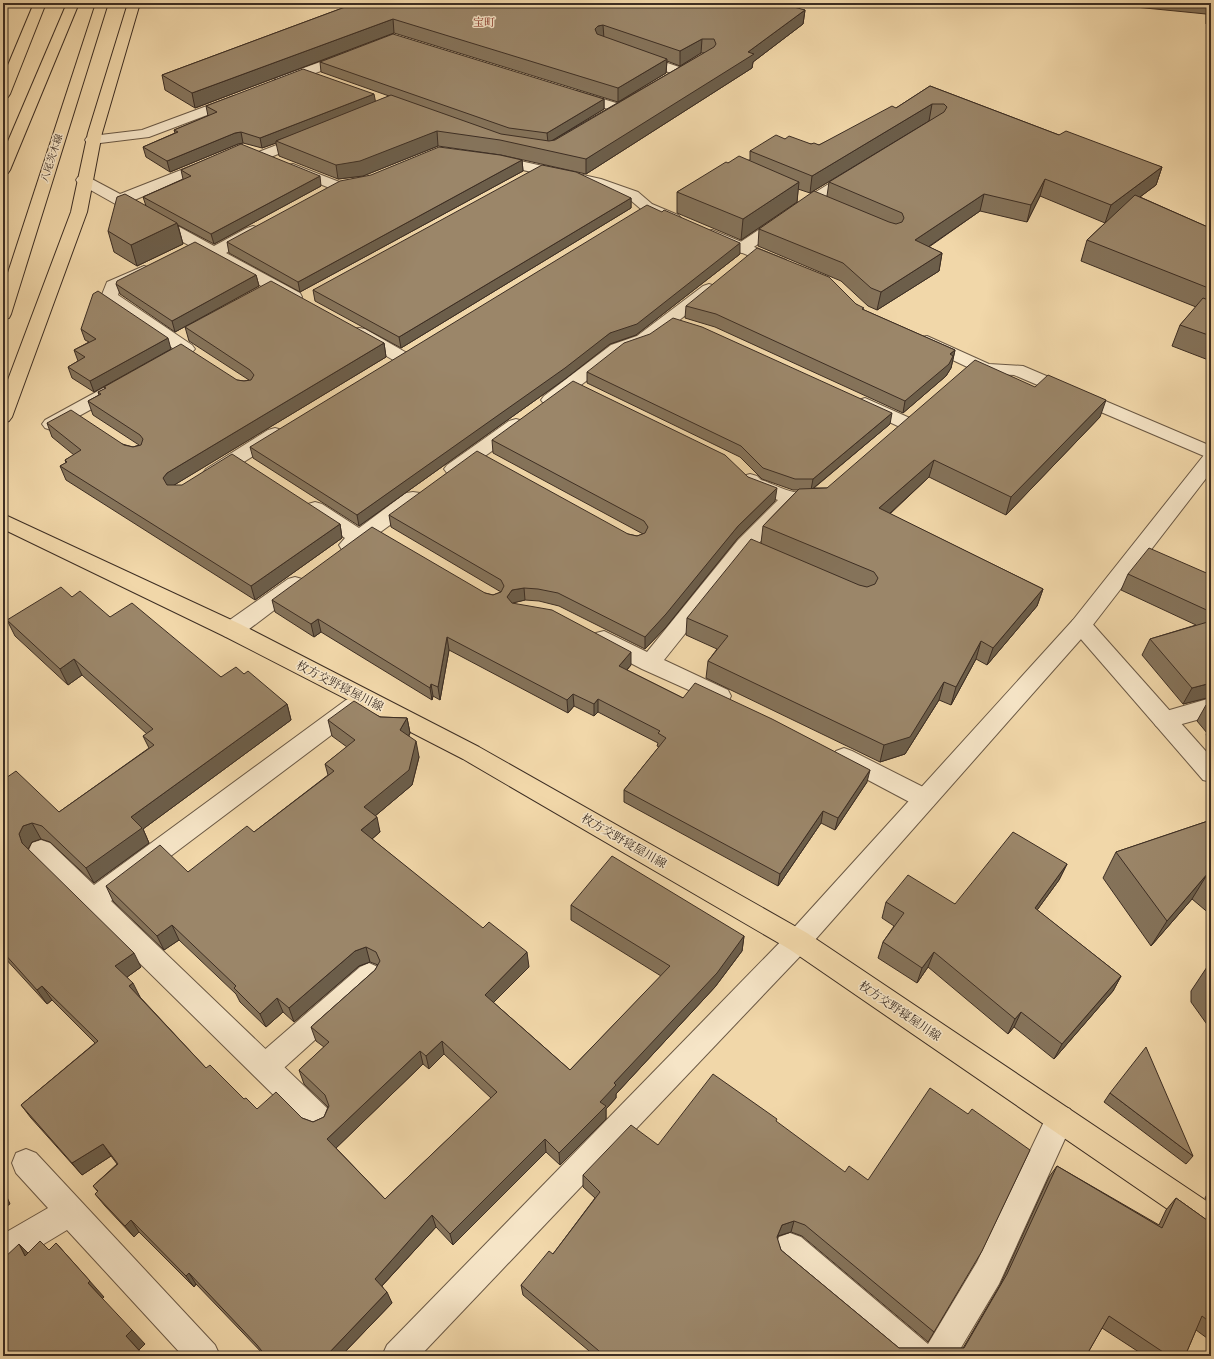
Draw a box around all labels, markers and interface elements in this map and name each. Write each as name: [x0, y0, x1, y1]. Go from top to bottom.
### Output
district label: 宝町: [473, 16, 495, 29]
street label: 八尾茨木線: [39, 132, 65, 184]
street label: 枚方交野寝屋川線: [294, 658, 386, 714]
street label: 枚方交野寝屋川線: [579, 811, 669, 871]
street label: 枚方交野寝屋川線: [856, 978, 944, 1044]

